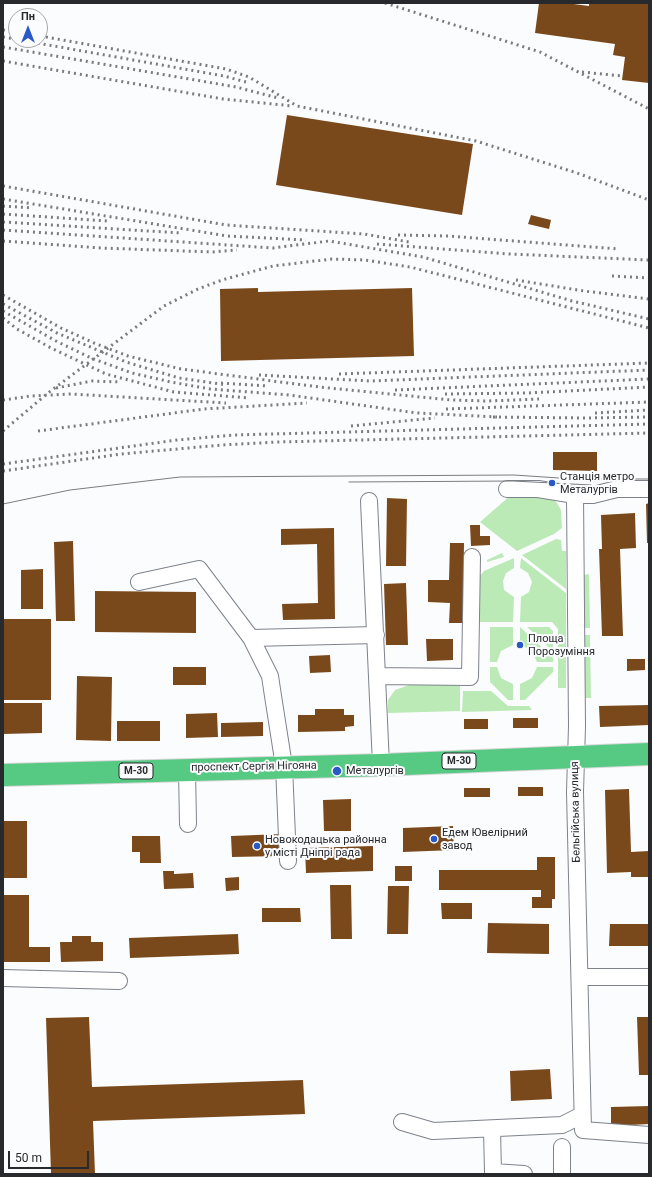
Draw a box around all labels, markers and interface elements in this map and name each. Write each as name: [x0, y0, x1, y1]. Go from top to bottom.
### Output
north arrow: [8, 8, 48, 48]
text: Пн: [21, 10, 35, 23]
place label: Станція метро Металургів: [560, 470, 634, 496]
marker: Станція метро Металургів: [547, 478, 557, 488]
place label: Площа Порозуміння: [528, 632, 595, 658]
marker: Площа Порозуміння: [515, 640, 525, 650]
road number: М-30: [442, 753, 476, 769]
street label: проспект Сергія Нігояна: [191, 759, 317, 775]
street label: Бельгійська вулиця: [569, 761, 583, 863]
road number: М-30: [119, 763, 153, 779]
place label: Металургів: [346, 764, 404, 778]
marker: Металургів: [331, 765, 343, 777]
place label: Едем Ювелірний завод: [442, 826, 528, 852]
place label: Новокодацька районна у місті Дніпрі рада: [265, 833, 387, 859]
marker: Едем Ювелірний завод: [429, 834, 439, 844]
marker: Новокодацька районна у місті Дніпрі рада: [252, 841, 262, 851]
scale bar: [10, 1143, 91, 1169]
text: 50 m: [15, 1151, 42, 1165]

